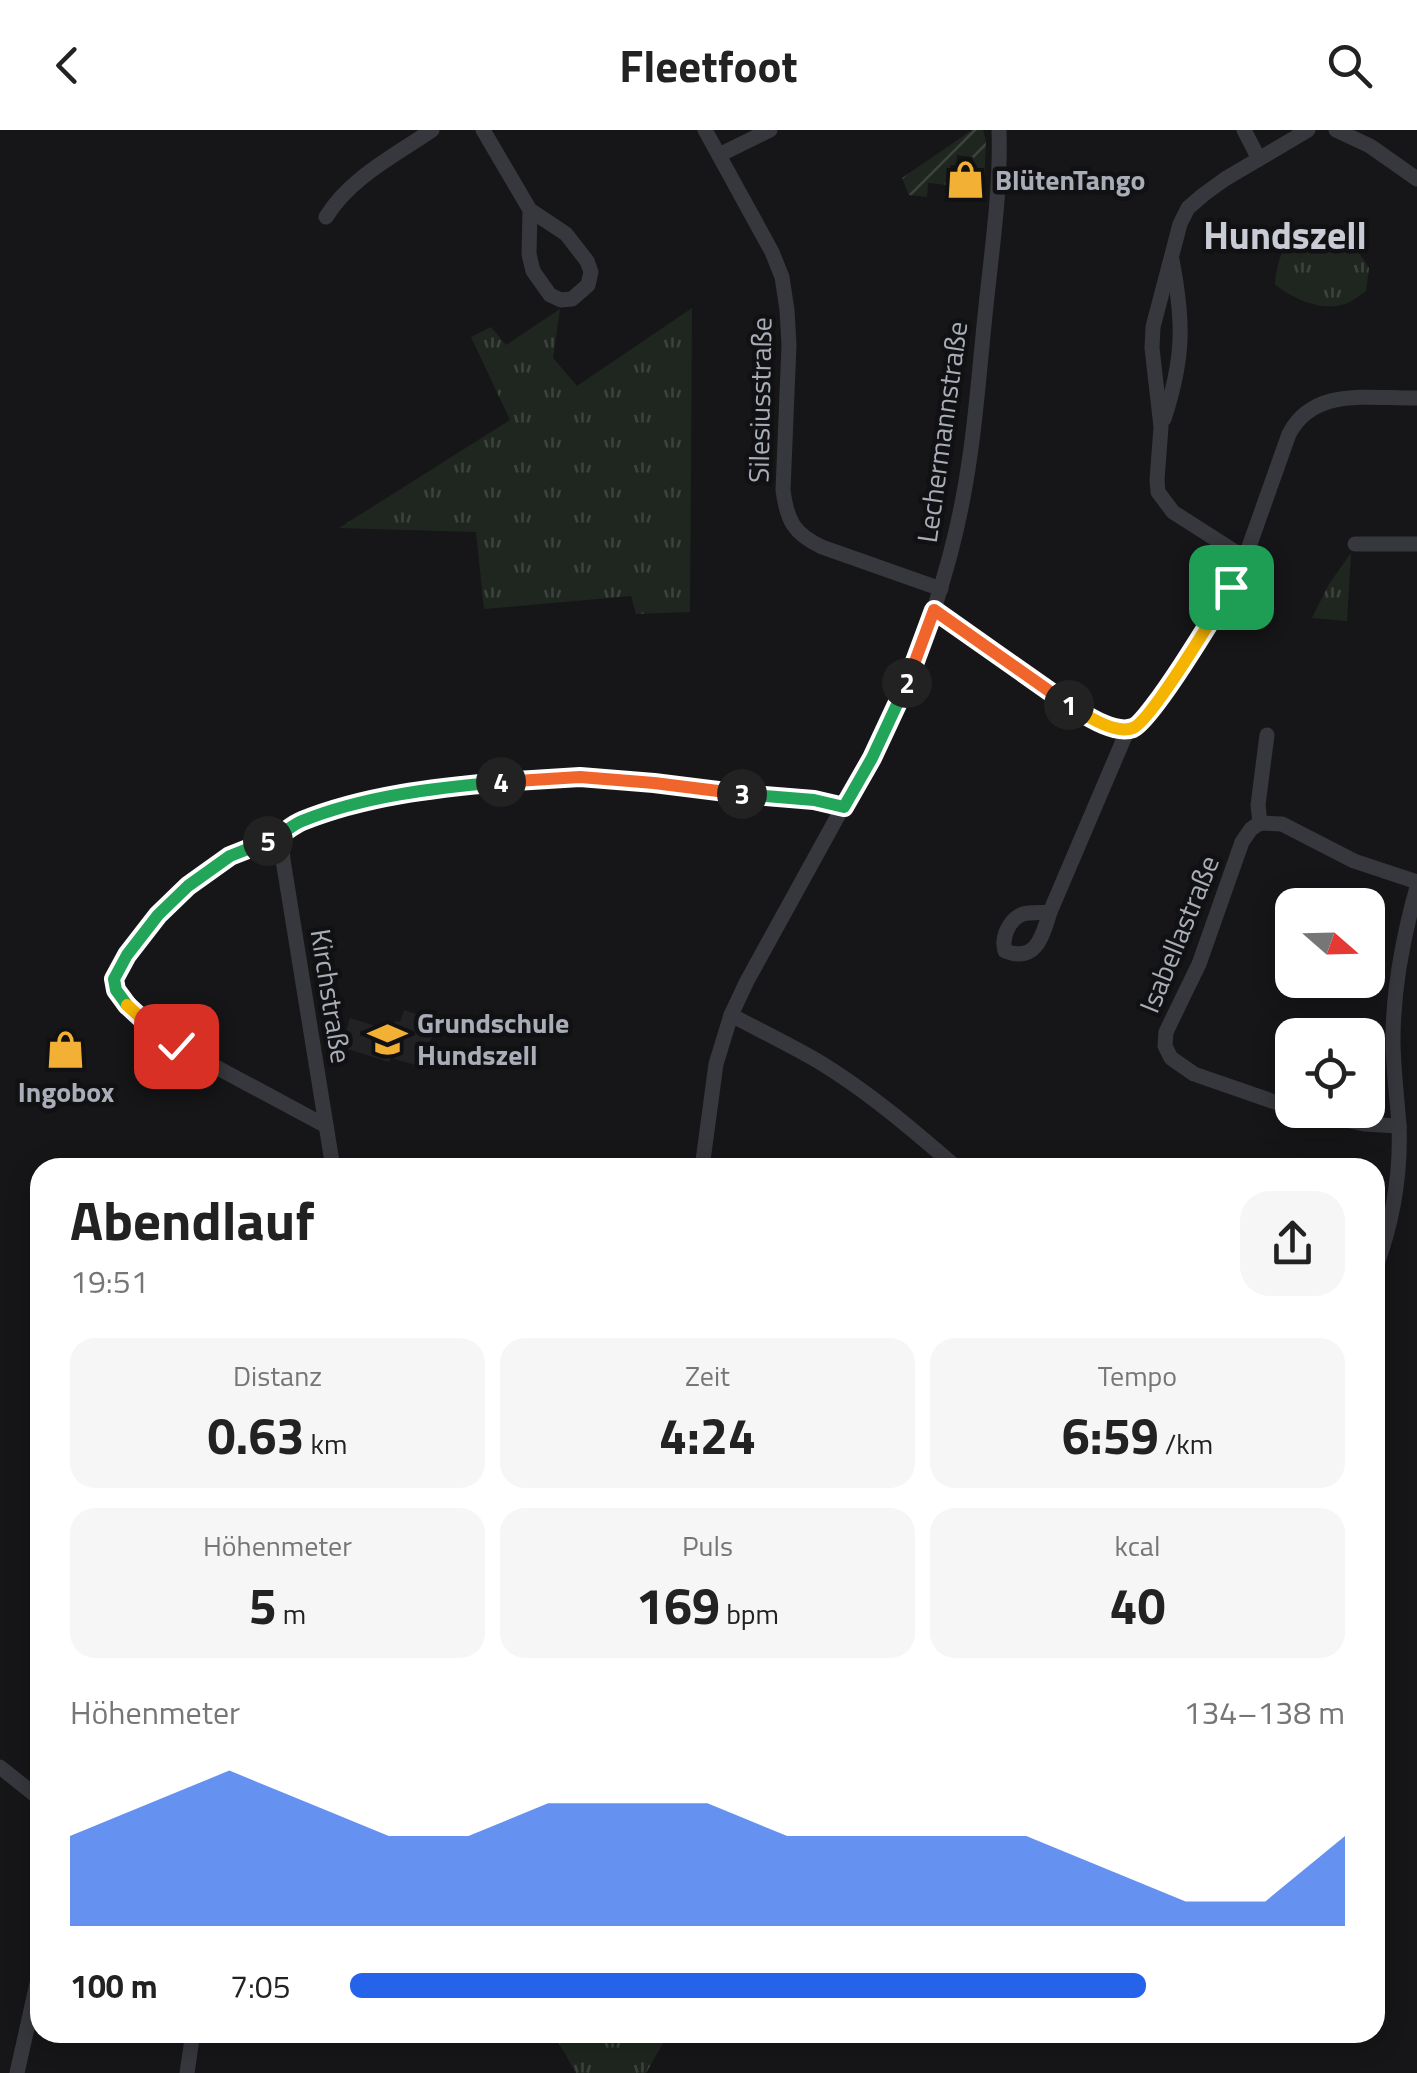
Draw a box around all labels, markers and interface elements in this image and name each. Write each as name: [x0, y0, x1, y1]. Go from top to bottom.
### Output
text: Fleetfoot: [619, 31, 798, 99]
icon: back: [40, 38, 95, 93]
icon: search: [1322, 38, 1377, 93]
place label: BlütenTango: [995, 158, 1145, 201]
shop icon: BlütenTango: [944, 159, 986, 201]
district label: Hundszell: [1203, 206, 1367, 264]
street label: Silesiusstraße: [737, 317, 782, 483]
street label: Lechermannstraße: [905, 319, 978, 545]
pin: [1189, 545, 1274, 630]
icon: arrive: [1204, 560, 1259, 615]
pin: 2: [882, 658, 932, 708]
text: 2: [899, 661, 915, 704]
pin: 1: [1044, 680, 1094, 730]
text: 1: [1061, 683, 1077, 726]
pin: 4: [476, 757, 526, 807]
text: 4: [493, 760, 509, 803]
pin: 3: [717, 769, 767, 819]
text: 3: [734, 772, 750, 815]
pin: 5: [243, 816, 293, 866]
text: 5: [260, 819, 276, 862]
street label: Isabellastraße: [1127, 849, 1230, 1019]
north arrow: [1275, 888, 1385, 998]
map controls: [1275, 888, 1385, 1128]
street label: Kirchstraße: [300, 926, 363, 1066]
place label: Grundschule Hundszell: [417, 1001, 569, 1076]
pin: [134, 1004, 219, 1089]
school or university icon: Grundschule Hundszell: [366, 1018, 408, 1060]
button: locate: [1275, 1018, 1385, 1128]
icon: check: [149, 1019, 204, 1074]
shop icon: Ingobox: [45, 1029, 87, 1071]
place label: Ingobox: [18, 1070, 114, 1113]
text: Abendlauf: [70, 1178, 315, 1261]
button: share: [1240, 1191, 1345, 1296]
text: 19:51: [70, 1257, 149, 1305]
text: Distanz: [233, 1354, 322, 1397]
text: Zeit: [685, 1354, 730, 1397]
text: Tempo: [1098, 1354, 1177, 1397]
text: 0.63: [208, 1397, 304, 1473]
text: 4:24: [659, 1397, 756, 1473]
text: 6:59: [1062, 1397, 1159, 1473]
text: km: [304, 1422, 347, 1465]
text: /km: [1159, 1422, 1213, 1465]
text: Höhenmeter: [203, 1524, 352, 1567]
text: Puls: [682, 1524, 733, 1567]
text: kcal: [1115, 1524, 1160, 1567]
text: 5: [249, 1567, 277, 1643]
text: 169: [636, 1567, 720, 1643]
text: 40: [1110, 1567, 1166, 1643]
text: m: [277, 1592, 306, 1635]
text: bpm: [720, 1592, 779, 1635]
text: Höhenmeter: [70, 1688, 240, 1736]
text: 134–138 m: [1183, 1688, 1345, 1736]
text: 100 m: [70, 1962, 158, 2010]
text: 7:05: [230, 1962, 291, 2010]

